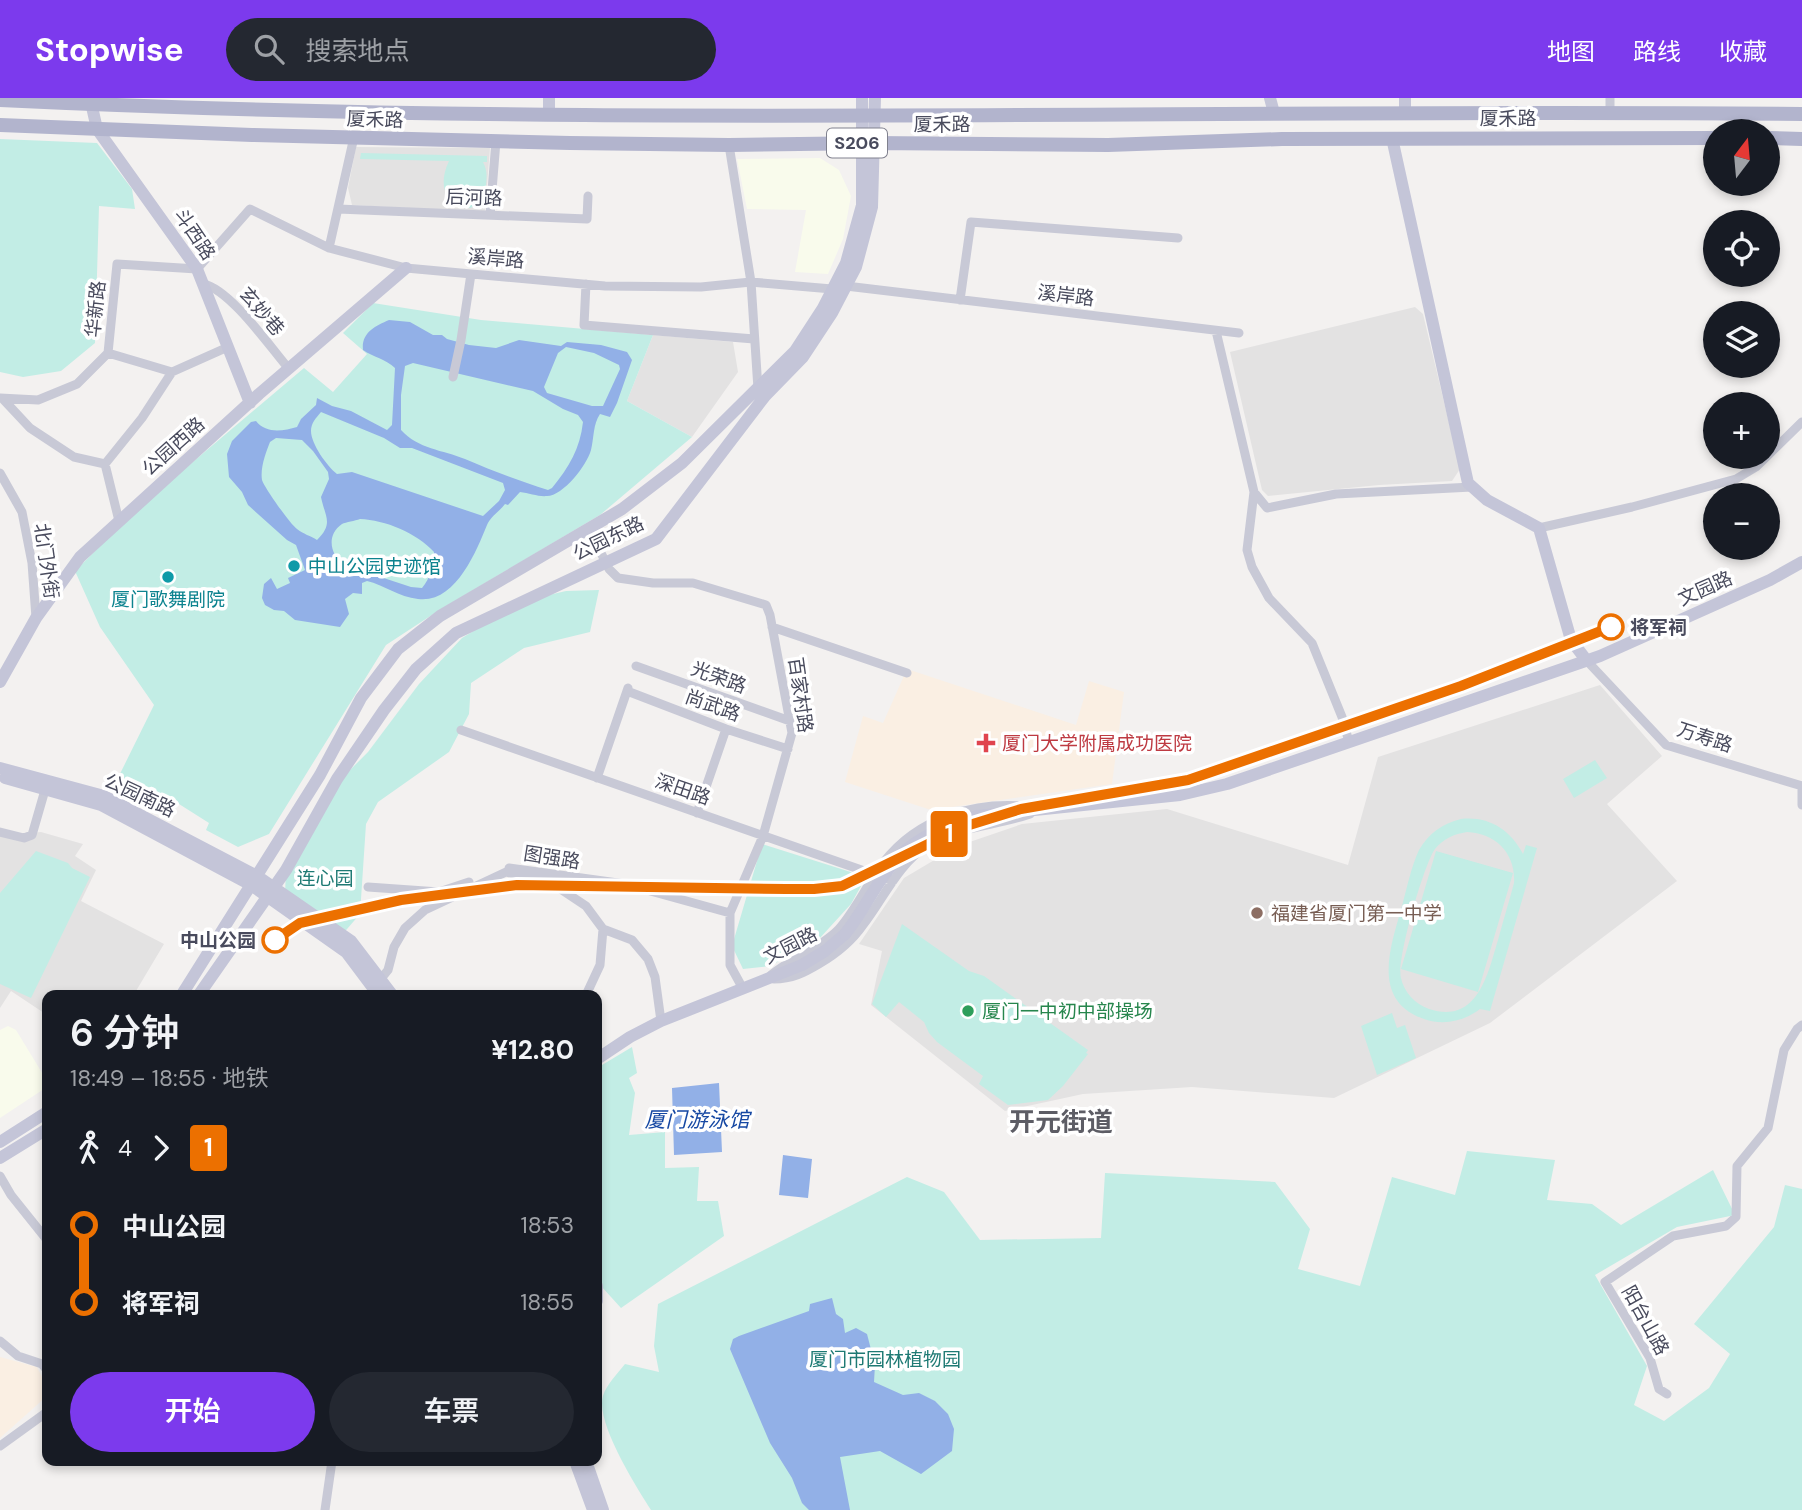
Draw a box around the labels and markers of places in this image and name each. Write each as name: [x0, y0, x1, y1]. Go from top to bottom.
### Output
place label: 中山公园史迹馆: [308, 554, 441, 579]
marker: 中山公园史迹馆: [286, 558, 302, 574]
marker: 厦门歌舞剧院: [160, 569, 176, 585]
place label: 厦门歌舞剧院: [111, 587, 225, 612]
marker: 将军祠: [1598, 614, 1624, 640]
place label: 将军祠: [1630, 615, 1687, 640]
place label: 厦门大学附属成功医院: [1002, 731, 1192, 756]
marker: 厦门大学附属成功医院: [976, 733, 996, 753]
place label: 福建省厦门第一中学: [1271, 901, 1442, 926]
marker: 福建省厦门第一中学: [1249, 905, 1265, 921]
marker: 中山公园: [262, 927, 288, 953]
place label: 中山公园: [180, 928, 256, 953]
place label: 厦门一中初中部操场: [982, 999, 1153, 1024]
marker: 厦门一中初中部操场: [960, 1003, 976, 1019]

